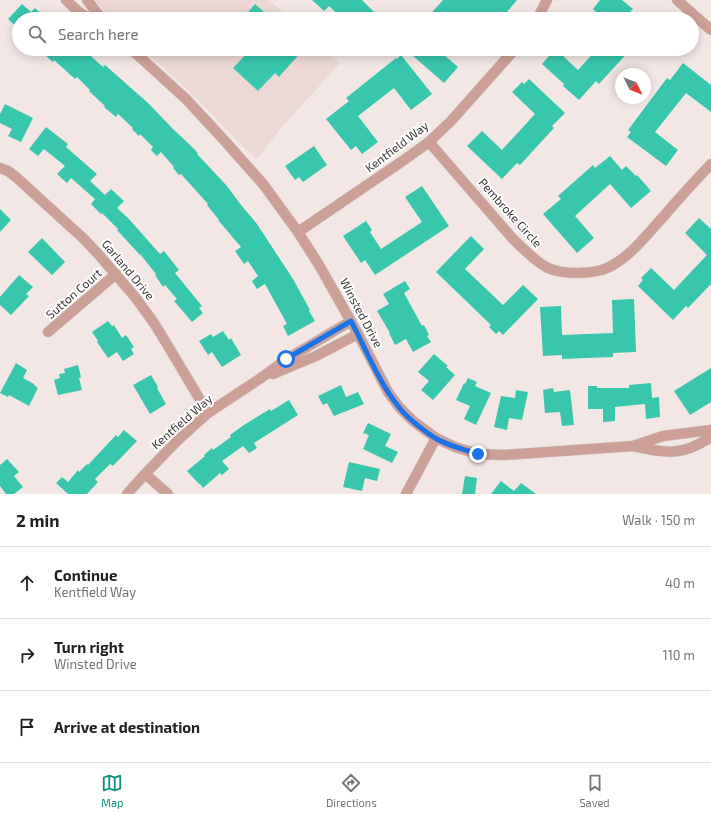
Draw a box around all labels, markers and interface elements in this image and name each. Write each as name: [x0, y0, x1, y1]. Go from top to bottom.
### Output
search box: [12, 12, 699, 56]
icon: search: [26, 23, 48, 45]
text: Search here: [58, 25, 139, 43]
north arrow: [615, 68, 651, 104]
street label: Kentfield Way: [362, 117, 431, 175]
street label: Pembroke Circle: [476, 175, 545, 250]
street label: Garland Drive: [100, 236, 158, 302]
street label: Sutton Court: [43, 265, 104, 321]
street label: Winsted Drive: [338, 275, 386, 350]
route start: [277, 350, 295, 368]
street label: Kentfield Way: [148, 391, 215, 451]
route end: [469, 445, 487, 463]
text: 2 min: [16, 510, 59, 530]
text: Walk · 150 m: [622, 512, 695, 528]
text: Continue: [54, 566, 117, 584]
icon: ahead: [16, 572, 38, 594]
text: 40 m: [665, 575, 695, 591]
text: Kentfield Way: [54, 584, 136, 600]
text: Turn right: [54, 638, 124, 656]
icon: right: [16, 644, 38, 666]
text: 110 m: [663, 647, 695, 663]
text: Winsted Drive: [54, 656, 137, 672]
icon: arrive: [16, 716, 38, 738]
text: Arrive at destination: [54, 718, 200, 736]
tab: Map: [101, 772, 123, 809]
tab: Directions: [326, 772, 377, 809]
tab: Saved: [579, 772, 610, 809]

